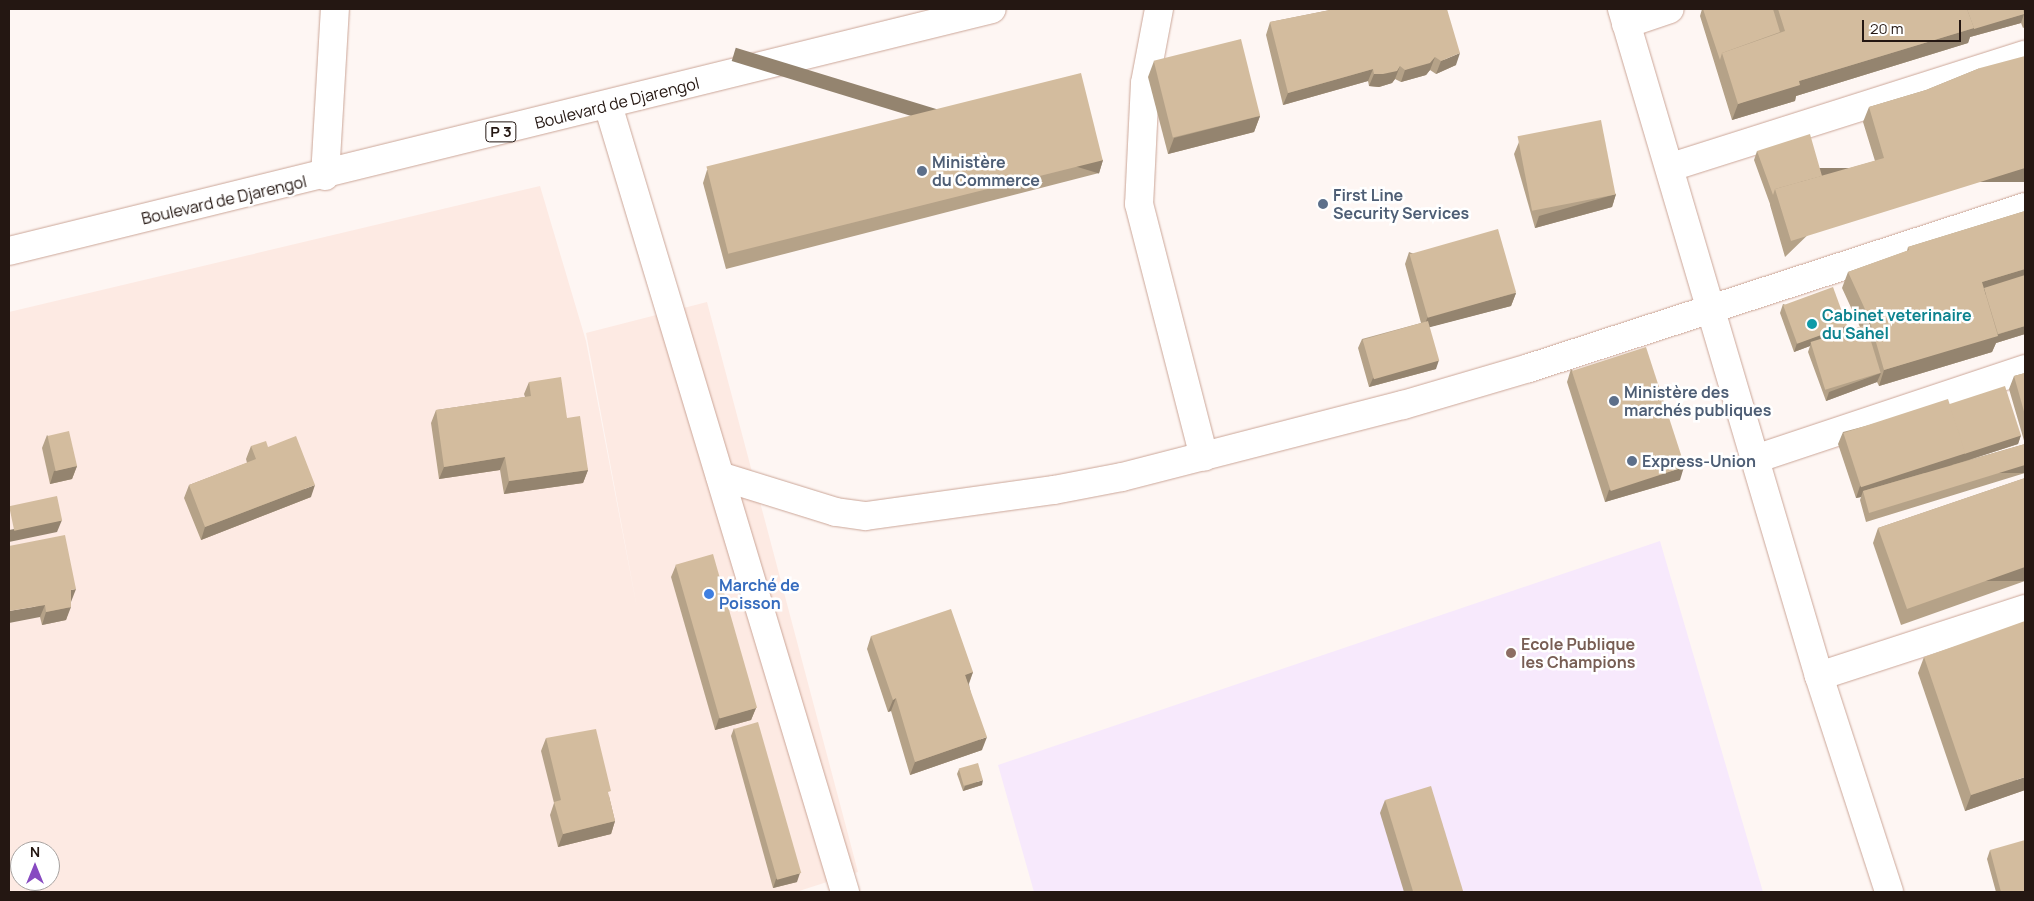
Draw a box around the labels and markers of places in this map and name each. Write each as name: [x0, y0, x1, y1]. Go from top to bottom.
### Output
place label: Ministère du Commerce: [932, 152, 1040, 190]
marker: Ministère du Commerce: [916, 165, 928, 177]
place label: First Line Security Services: [1333, 185, 1469, 223]
marker: First Line Security Services: [1317, 198, 1329, 210]
place label: Cabinet veterinaire du Sahel: [1822, 305, 1972, 343]
marker: Cabinet veterinaire du Sahel: [1806, 318, 1818, 330]
place label: Ministère des marchés publiques: [1624, 382, 1771, 420]
marker: Ministère des marchés publiques: [1608, 395, 1620, 407]
place label: Express-Union: [1642, 451, 1756, 471]
marker: Express-Union: [1626, 455, 1638, 467]
place label: Marché de Poisson: [719, 575, 800, 613]
marker: Marché de Poisson: [703, 588, 715, 600]
place label: Ecole Publique les Champions: [1521, 634, 1635, 672]
marker: Ecole Publique les Champions: [1505, 647, 1517, 659]

